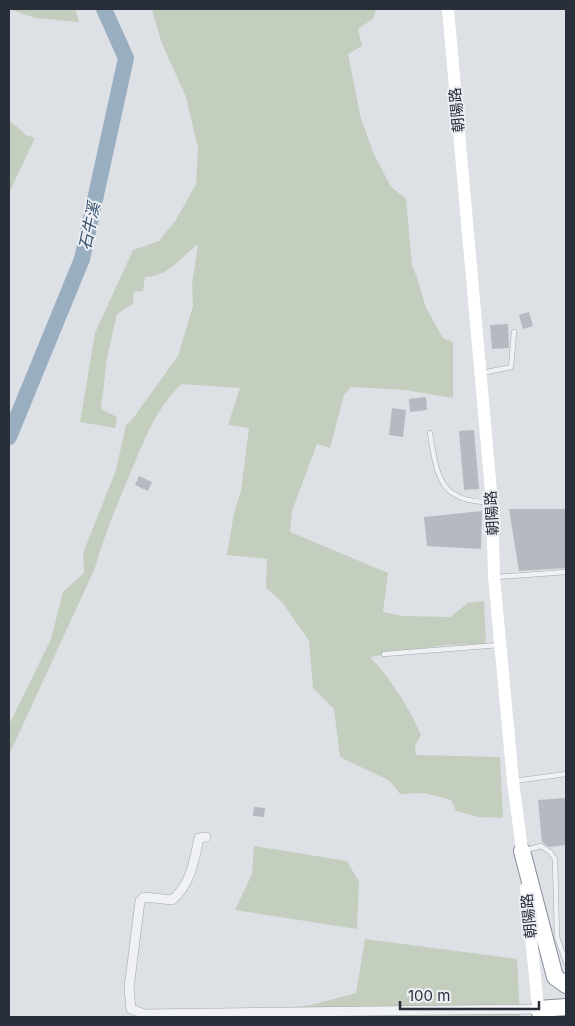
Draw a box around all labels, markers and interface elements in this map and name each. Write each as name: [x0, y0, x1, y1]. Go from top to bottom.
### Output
street label: 朝陽路: [445, 87, 468, 133]
water label: 石牛溪: [74, 198, 104, 252]
street label: 朝陽路: [481, 490, 502, 536]
street label: 朝陽路: [517, 893, 540, 939]
scale bar: [400, 978, 539, 1010]
text: 100 m: [408, 986, 450, 1005]

